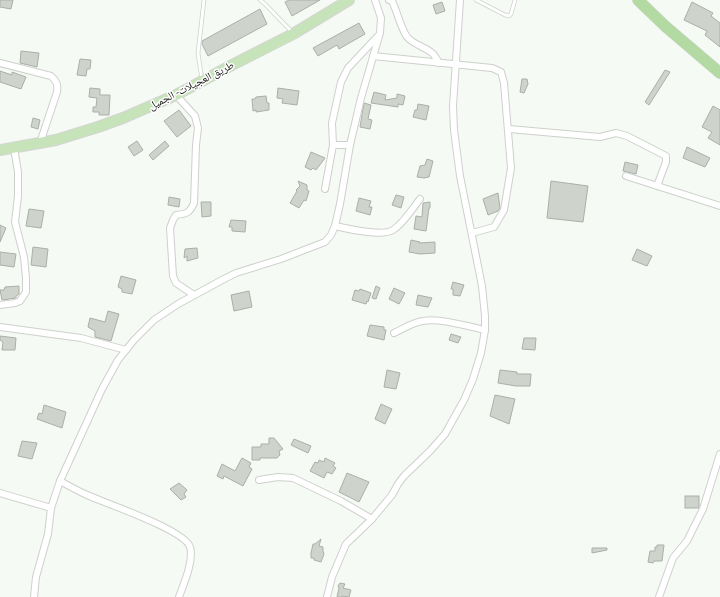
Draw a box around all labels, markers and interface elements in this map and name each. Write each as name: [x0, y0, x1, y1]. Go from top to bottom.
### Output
street label: طريق العجيلات- الجميل: [146, 58, 236, 113]

